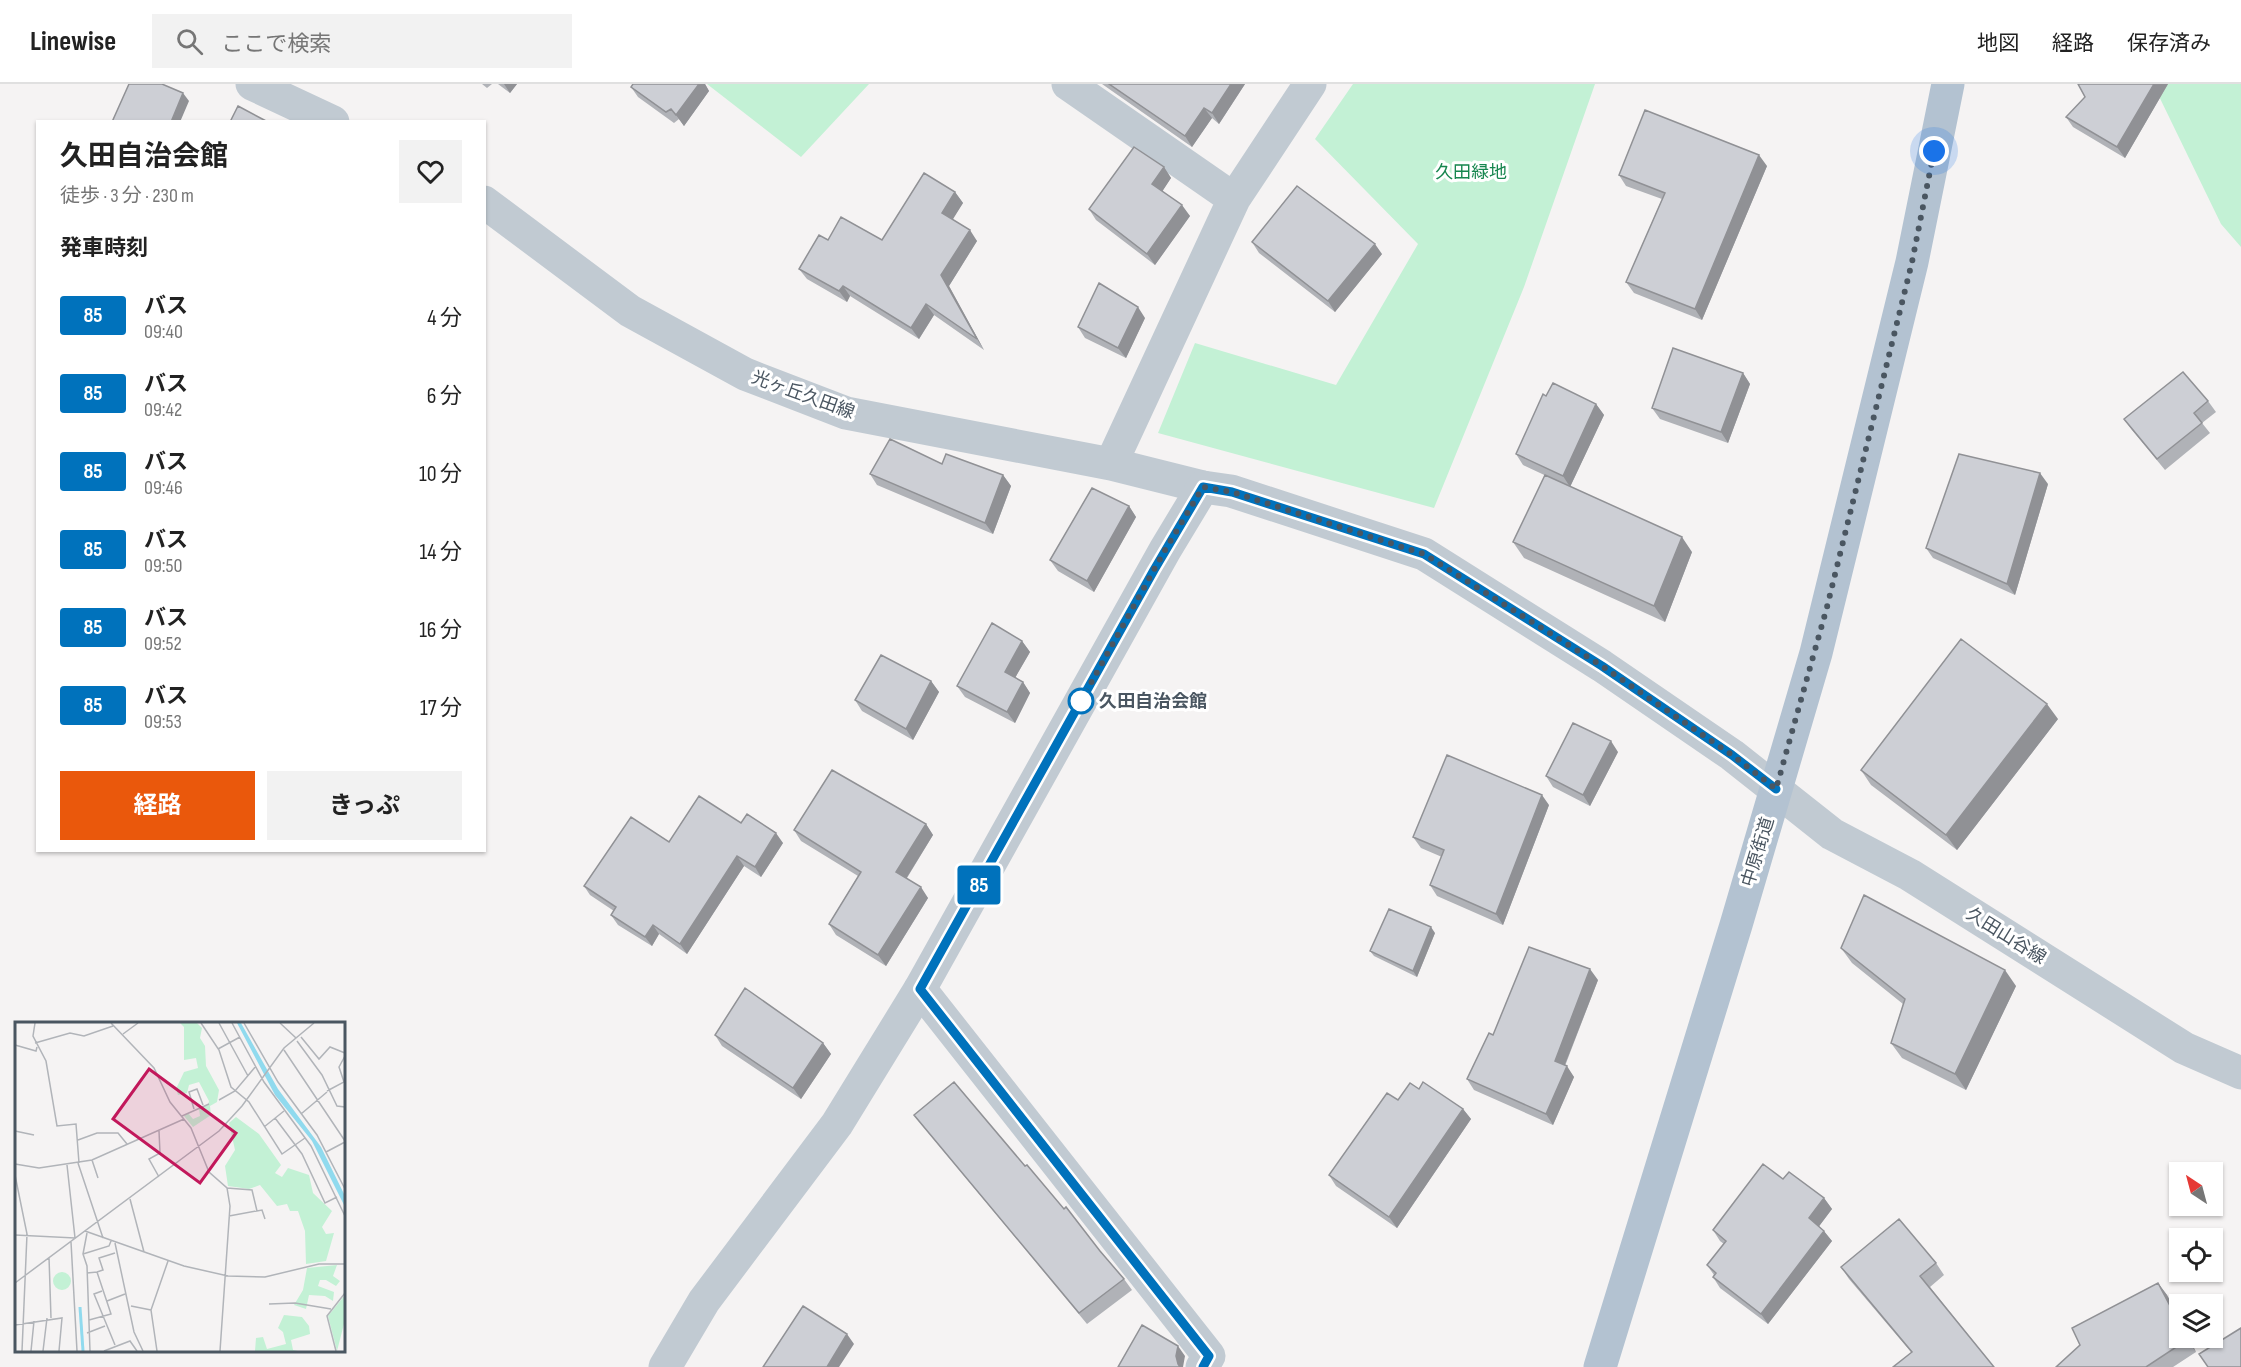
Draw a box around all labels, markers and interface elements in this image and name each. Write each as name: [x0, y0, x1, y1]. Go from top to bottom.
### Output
search box: [152, 14, 572, 68]
text: Linewise: [30, 25, 116, 58]
icon: search: [173, 25, 206, 58]
text: ここで検索: [221, 31, 331, 58]
text: 地図: [1977, 31, 2019, 56]
text: 経路: [2052, 31, 2094, 56]
text: 保存済み: [2127, 31, 2211, 56]
your location: [1919, 136, 1949, 166]
text: 久田自治会館: [60, 140, 228, 173]
button: heart: [399, 140, 462, 203]
park label: 久田緑地: [1435, 162, 1507, 183]
text: 徒歩 · 3 分 · 230 m: [60, 184, 194, 208]
text: 発車時刻: [60, 235, 148, 262]
text: バス: [144, 293, 188, 320]
text: 85: [83, 303, 103, 328]
text: 4 分: [427, 305, 462, 332]
text: 09:40: [144, 320, 183, 344]
street label: 光ヶ丘久田線: [749, 367, 857, 423]
text: バス: [144, 371, 188, 398]
text: 85: [83, 381, 103, 406]
text: 6 分: [427, 383, 462, 410]
text: 09:42: [144, 398, 182, 422]
text: バス: [144, 449, 188, 476]
text: 85: [83, 459, 103, 484]
text: 10 分: [419, 461, 462, 488]
text: 09:46: [144, 476, 183, 500]
text: バス: [144, 527, 188, 554]
text: 85: [83, 537, 103, 562]
text: 14 分: [420, 539, 462, 566]
text: 09:50: [144, 554, 183, 578]
text: バス: [144, 605, 188, 632]
text: 85: [83, 615, 103, 640]
text: 16 分: [419, 617, 462, 644]
text: 09:52: [144, 632, 182, 656]
text: バス: [144, 683, 188, 710]
marker: 久田自治会館: [1068, 688, 1094, 714]
place label: 久田自治会館: [1099, 691, 1207, 712]
text: 85: [83, 693, 103, 718]
text: 17 分: [420, 695, 462, 722]
text: 09:53: [144, 710, 182, 734]
button: 経路: [60, 771, 255, 840]
button: きっぷ: [267, 771, 462, 840]
street label: 中原街道: [1737, 815, 1779, 889]
line badge: 85: [952, 866, 1006, 904]
text: 85: [969, 873, 989, 898]
street label: 久田山谷線: [1962, 903, 2050, 969]
inset map: [15, 1022, 345, 1352]
north arrow: [2169, 1162, 2223, 1216]
map controls: [2169, 1162, 2223, 1348]
button: locate: [2169, 1228, 2223, 1282]
button: layers: [2169, 1294, 2223, 1348]

